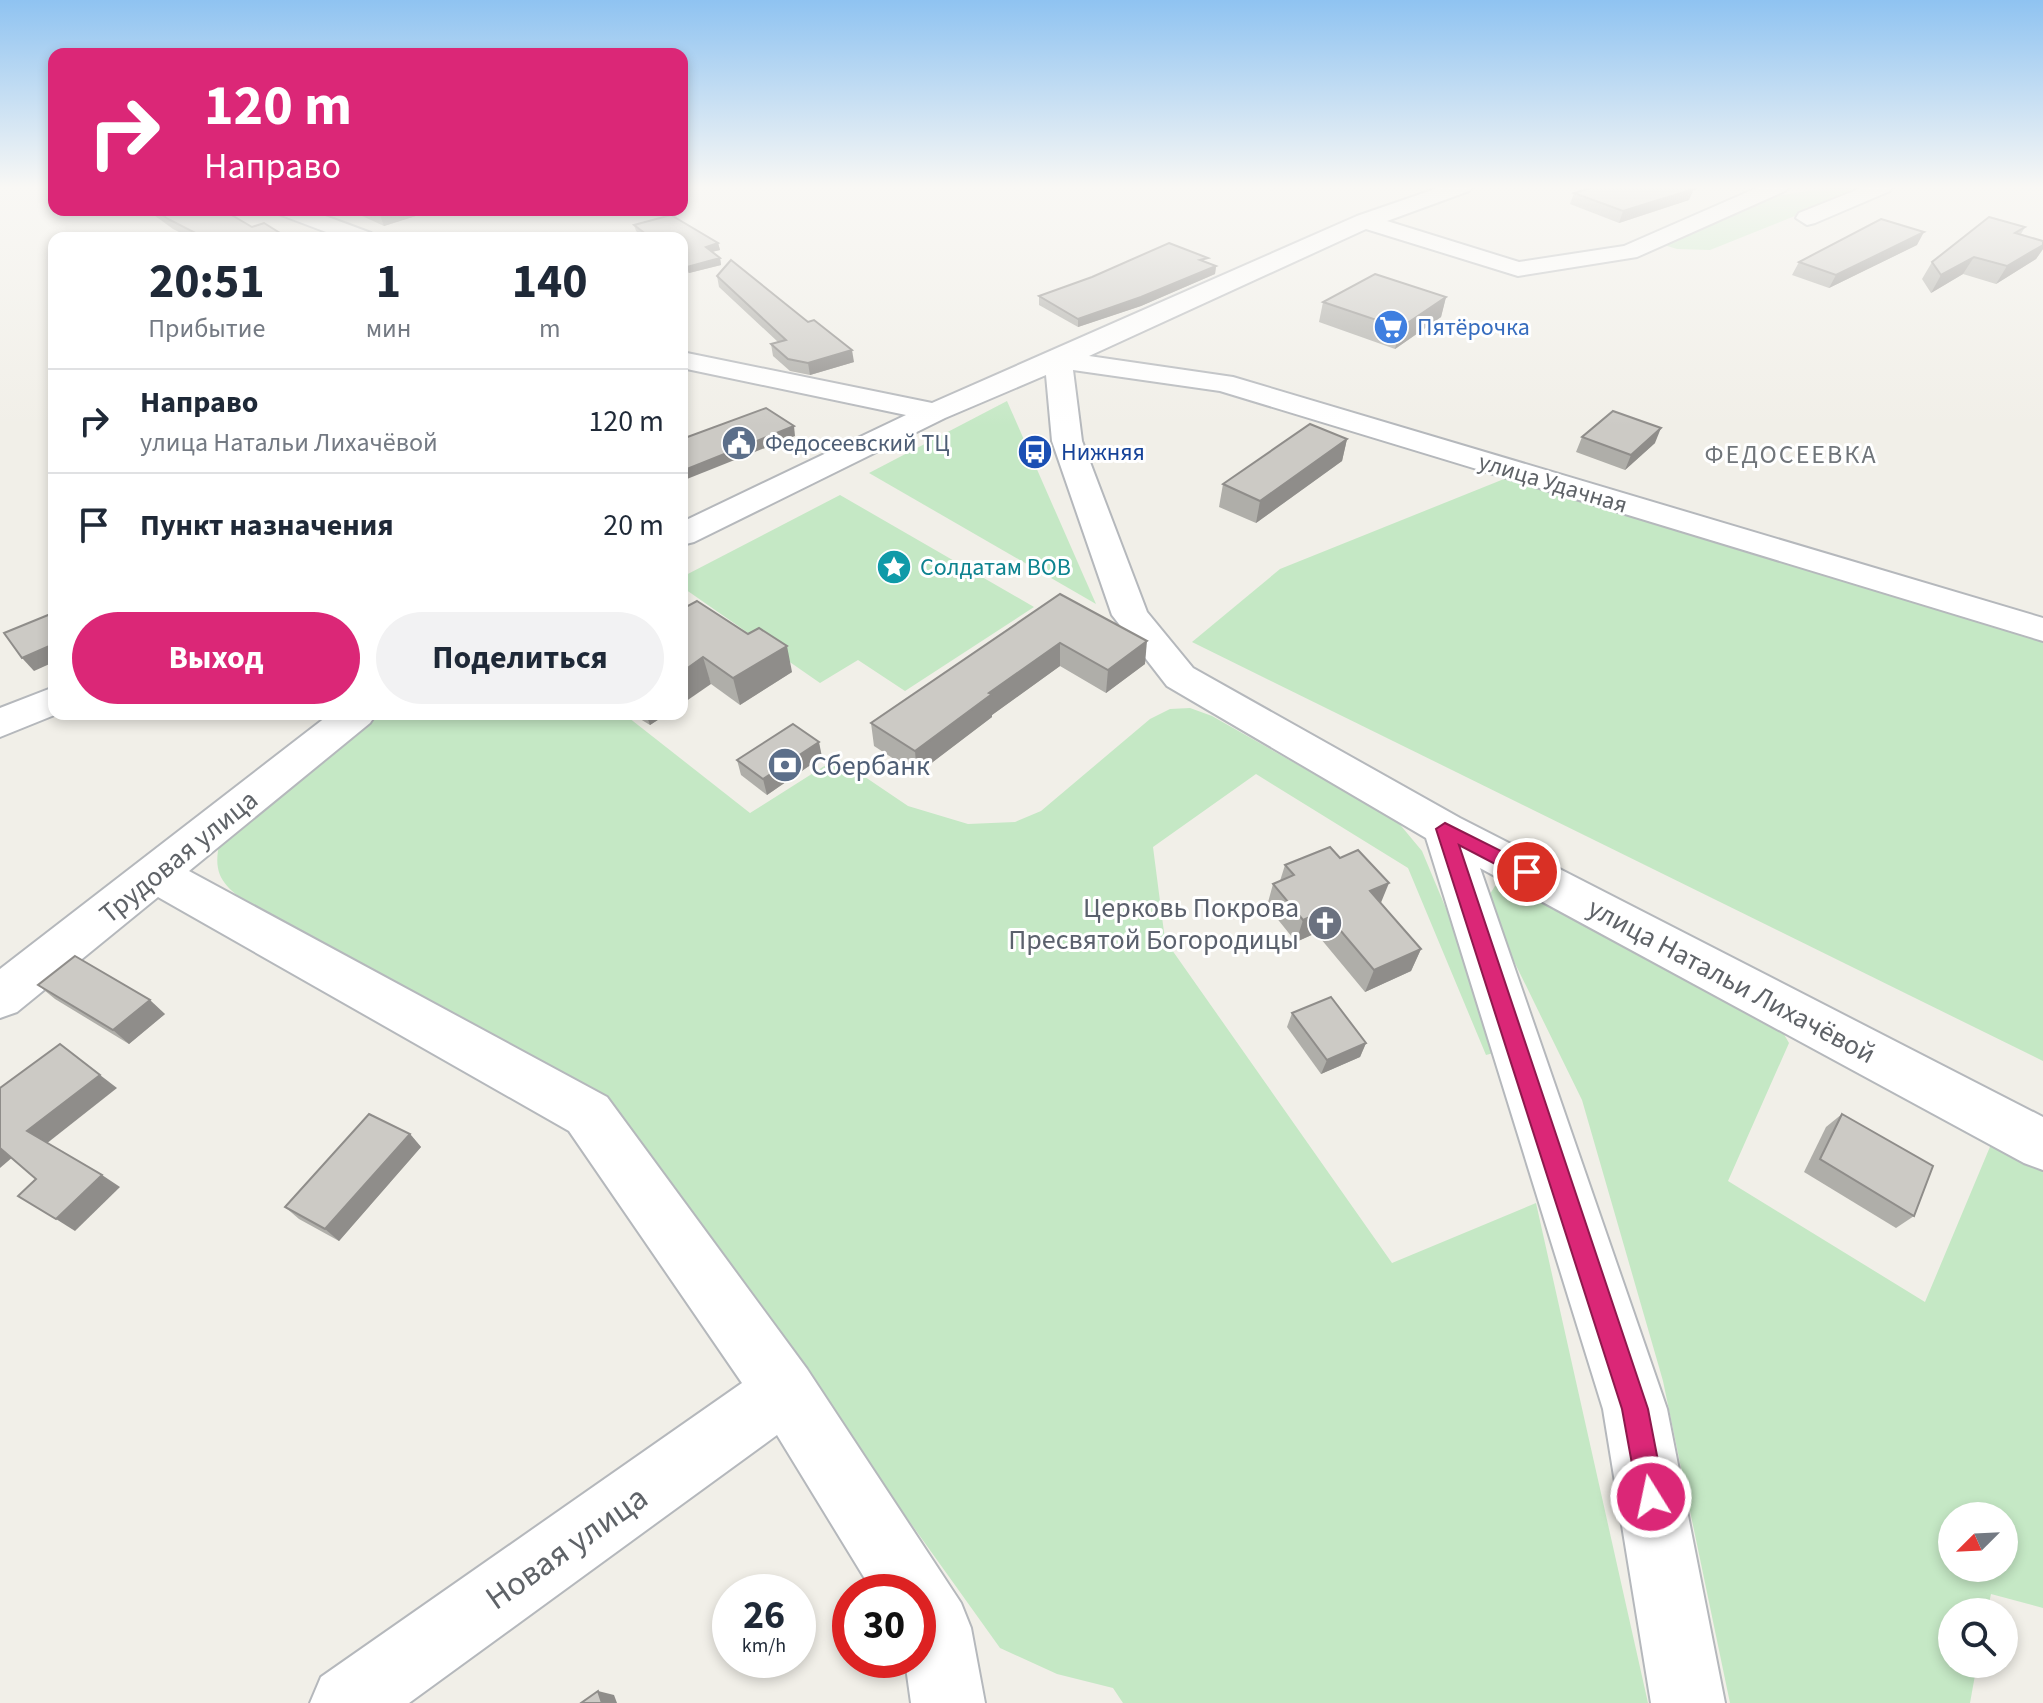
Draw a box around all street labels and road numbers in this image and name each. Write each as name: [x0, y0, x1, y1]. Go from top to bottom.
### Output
street label: улица Удачная: [1474, 444, 1632, 523]
street label: Трудовая улица: [91, 780, 267, 933]
street label: улица Натальи Лихачёвой: [1581, 888, 1882, 1074]
street label: Новая улица: [476, 1474, 658, 1622]

